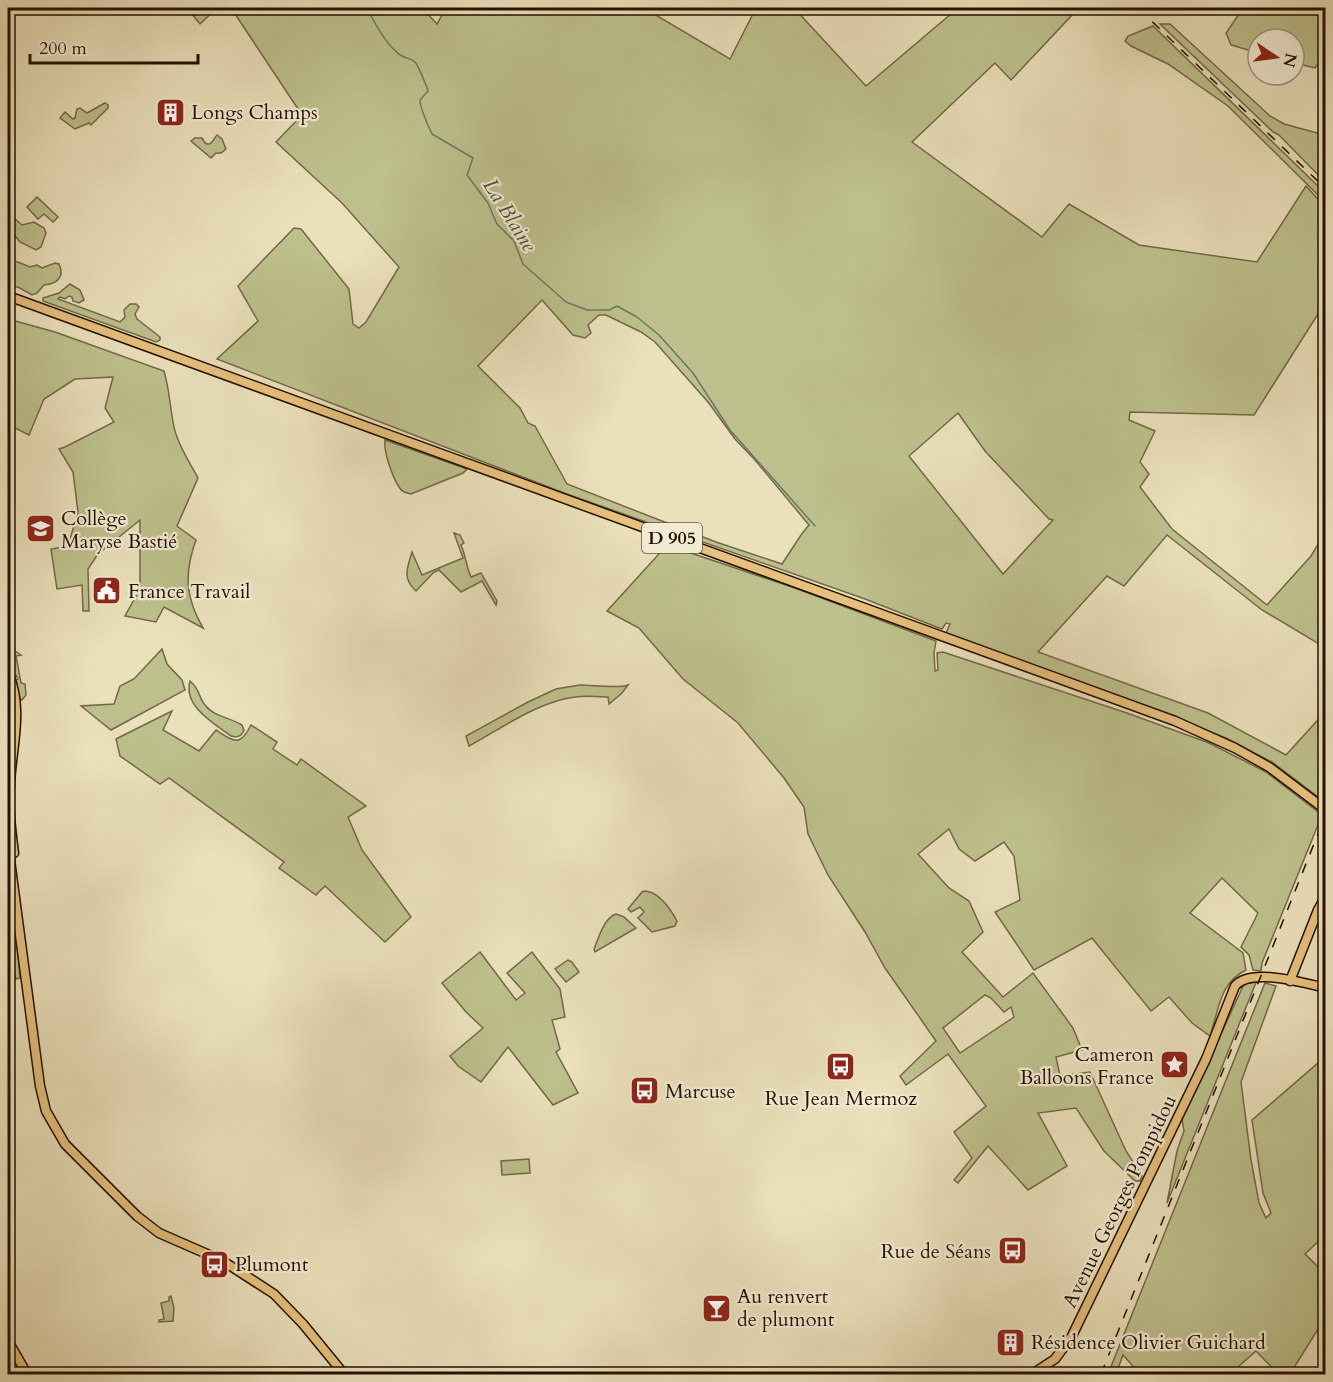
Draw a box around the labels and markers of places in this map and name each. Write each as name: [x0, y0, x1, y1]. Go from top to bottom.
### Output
building icon: Longs Champs: [154, 96, 186, 128]
place label: Longs Champs: [191, 99, 318, 126]
place label: Collège Maryse Bastié: [61, 505, 177, 555]
school or university icon: Collège Maryse Bastié: [24, 513, 56, 545]
public building icon: France Travail: [91, 575, 123, 607]
place label: France Travail: [128, 578, 250, 605]
place label: Cameron Balloons France: [1020, 1041, 1155, 1091]
place icon: Cameron Balloons France: [1159, 1049, 1191, 1081]
bus stop icon: Rue Jean Mermoz: [825, 1051, 857, 1083]
bus stop icon: Marcuse: [628, 1075, 660, 1107]
place label: Marcuse: [665, 1078, 736, 1105]
place label: Rue Jean Mermoz: [765, 1085, 917, 1112]
bus stop icon: Rue de Séans: [996, 1235, 1028, 1267]
place label: Rue de Séans: [881, 1238, 991, 1265]
bus stop icon: Plumont: [198, 1248, 230, 1280]
place label: Plumont: [235, 1251, 309, 1278]
place label: Au renvert de plumont: [737, 1283, 835, 1333]
bar icon: Au renvert de plumont: [700, 1292, 732, 1324]
building icon: Résidence Olivier Guichard: [994, 1326, 1026, 1358]
place label: Résidence Olivier Guichard: [1031, 1329, 1266, 1356]

